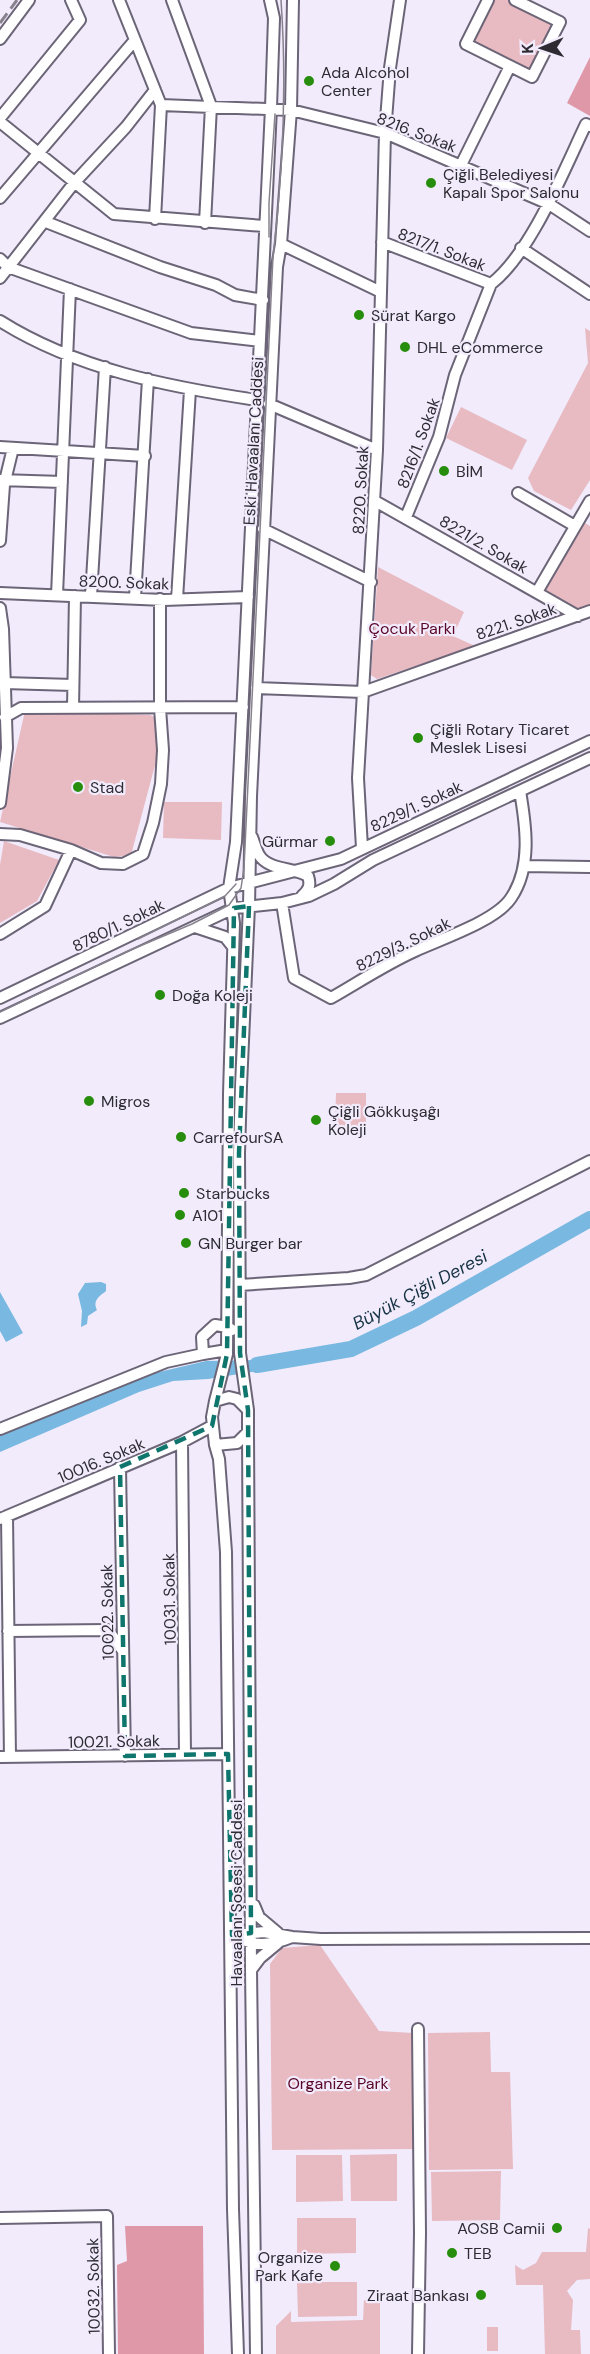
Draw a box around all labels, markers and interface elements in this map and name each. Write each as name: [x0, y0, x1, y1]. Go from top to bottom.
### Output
north arrow: [512, 18, 572, 78]
text: K: [517, 42, 538, 54]
place label: Ada Alcohol Center: [321, 62, 409, 101]
marker: Ada Alcohol Center: [302, 74, 316, 88]
street label: 8216. Sokak: [374, 108, 460, 157]
place label: Çiğli Belediyesi Kapalı Spor Salonu: [443, 164, 579, 203]
marker: Çiğli Belediyesi Kapalı Spor Salonu: [424, 176, 438, 190]
street label: 8217/1. Sokak: [395, 223, 489, 276]
place label: Sürat Kargo: [371, 305, 456, 326]
marker: Sürat Kargo: [352, 308, 366, 322]
place label: DHL eCommerce: [417, 337, 543, 358]
marker: DHL eCommerce: [398, 340, 412, 354]
street label: Eski Havaalanı Caddesi: [239, 356, 268, 526]
street label: 8216/1. Sokak: [392, 395, 445, 492]
street label: 8220. Sokak: [348, 445, 373, 535]
place label: BİM: [456, 461, 483, 482]
marker: BİM: [437, 464, 451, 478]
street label: 8221/2. Sokak: [435, 511, 532, 578]
street label: 8200. Sokak: [78, 570, 170, 595]
street label: 8221. Sokak: [473, 598, 559, 645]
park label: Çocuk Parkı: [369, 618, 455, 639]
place label: Çiğli Rotary Ticaret Meslek Lisesi: [430, 719, 570, 758]
marker: Çiğli Rotary Ticaret Meslek Lisesi: [411, 731, 425, 745]
street label: 8229/1. Sokak: [367, 776, 466, 837]
place label: Stad: [90, 777, 124, 798]
marker: Stad: [71, 780, 85, 794]
place label: Gürmar: [262, 831, 318, 852]
marker: Gürmar: [323, 834, 337, 848]
street label: 8780/1. Sokak: [69, 894, 168, 957]
street label: 8229/3. Sokak: [352, 912, 454, 976]
place label: Doğa Koleji: [172, 985, 253, 1006]
marker: Doğa Koleji: [153, 988, 167, 1002]
place label: Migros: [101, 1091, 150, 1112]
marker: Migros: [82, 1094, 96, 1108]
place label: Çiĝli Gökkuşaĝı Koleji: [328, 1101, 440, 1140]
marker: Çiĝli Gökkuşaĝı Koleji: [309, 1113, 323, 1127]
place label: CarrefourSA: [193, 1127, 284, 1148]
marker: CarrefourSA: [174, 1130, 188, 1144]
place label: Starbucks: [196, 1183, 270, 1204]
marker: Starbucks: [177, 1186, 191, 1200]
place label: A101: [192, 1205, 223, 1226]
marker: A101: [173, 1208, 187, 1222]
place label: GN Burger bar: [198, 1233, 303, 1254]
marker: GN Burger bar: [179, 1236, 193, 1250]
water label: Büyük Çiğli Deresi: [348, 1244, 492, 1336]
street label: 10016. Sokak: [55, 1433, 148, 1488]
street label: 10031. Sokak: [158, 1553, 181, 1645]
street label: 10022. Sokak: [96, 1564, 119, 1660]
street label: 10021. Sokak: [68, 1730, 160, 1753]
street label: Havaalanı Şosesi Caddesi: [226, 1799, 247, 1987]
park label: Organize Park: [287, 2073, 389, 2094]
place label: AOSB Camii: [457, 2218, 545, 2239]
marker: AOSB Camii: [550, 2221, 564, 2235]
street label: 10032. Sokak: [82, 2238, 105, 2334]
place label: TEB: [464, 2243, 492, 2264]
marker: TEB: [445, 2246, 459, 2260]
place label: Organize Park Kafe: [255, 2247, 323, 2286]
marker: Organize Park Kafe: [328, 2259, 342, 2273]
place label: Ziraat Bankası: [367, 2285, 469, 2306]
marker: Ziraat Bankası: [474, 2288, 488, 2302]

